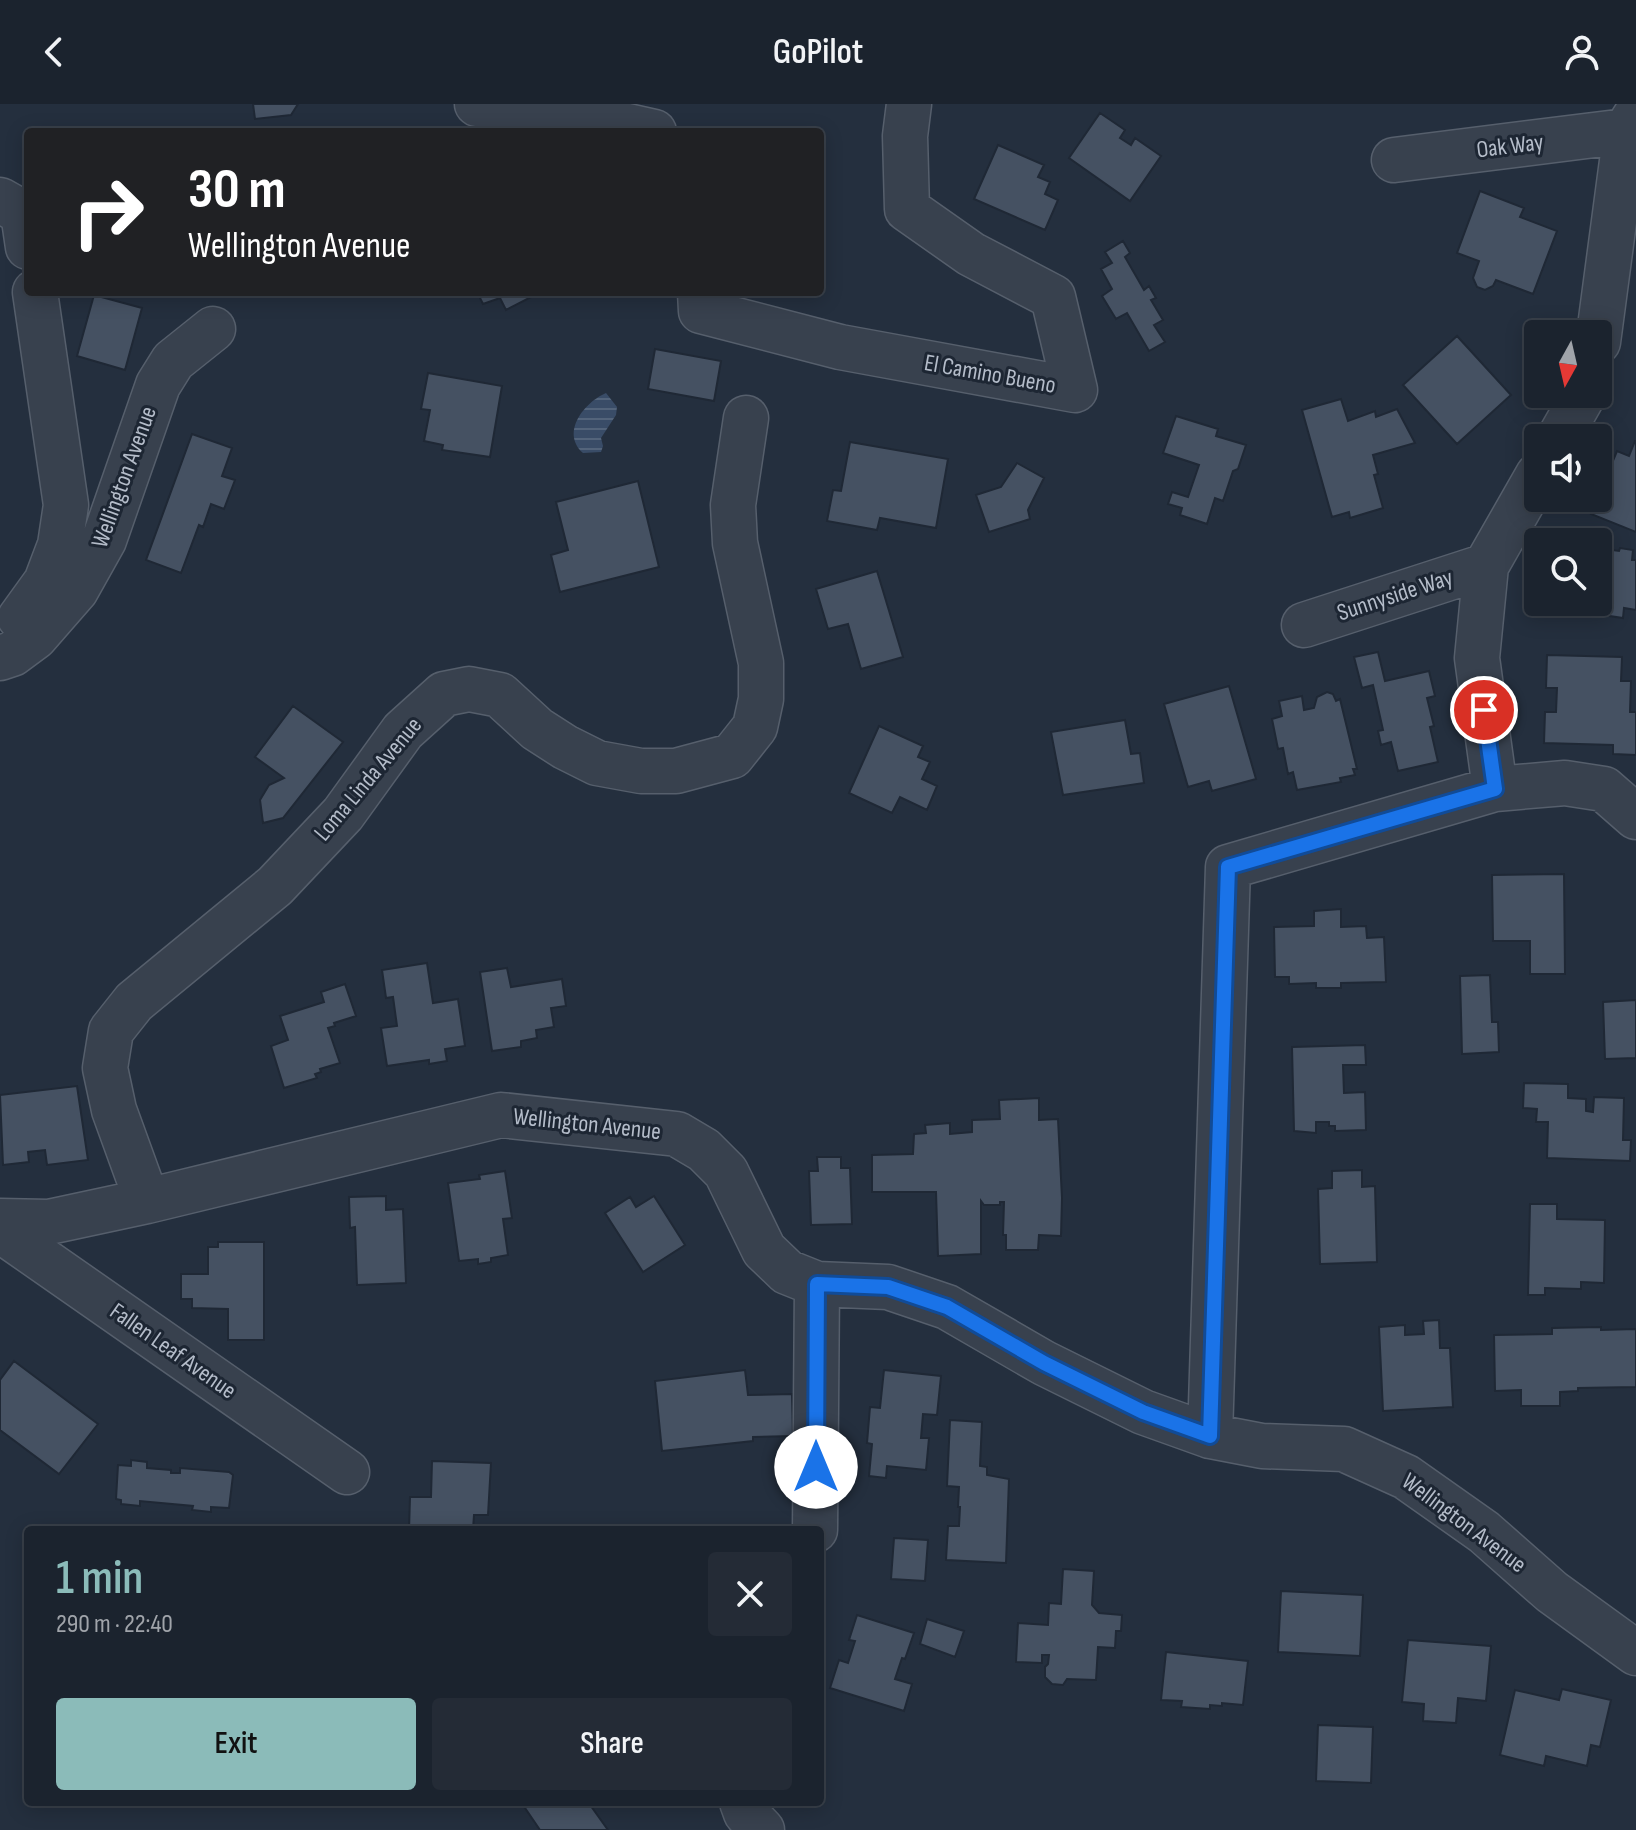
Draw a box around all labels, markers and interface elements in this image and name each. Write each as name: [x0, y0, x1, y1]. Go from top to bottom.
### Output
icon: back: [32, 30, 76, 74]
icon: person: [1560, 30, 1604, 74]
text: GoPilot: [773, 31, 863, 74]
street label: Oak Way: [1475, 128, 1545, 164]
text: 30 m: [188, 157, 286, 224]
icon: right: [56, 160, 160, 264]
text: Wellington Avenue: [188, 225, 411, 268]
north arrow: [1524, 320, 1612, 408]
map controls: [1524, 320, 1612, 616]
street label: El Camino Bueno: [922, 348, 1058, 400]
street label: Wellington Avenue: [85, 402, 163, 552]
button: sound: [1524, 424, 1612, 512]
button: search: [1524, 528, 1612, 616]
street label: Sunnyside Way: [1334, 563, 1456, 627]
pin: [1450, 676, 1518, 744]
icon: arrive: [1462, 688, 1506, 732]
street label: Loma Linda Avenue: [308, 711, 428, 847]
street label: Wellington Avenue: [512, 1102, 662, 1146]
street label: Fallen Leaf Avenue: [104, 1297, 242, 1405]
position arrow: [774, 1425, 858, 1509]
street label: Wellington Avenue: [1396, 1467, 1532, 1579]
text: 1 min: [56, 1550, 143, 1607]
button: close: [708, 1552, 792, 1636]
text: 290 m · 22:40: [56, 1609, 173, 1640]
button: Exit: [56, 1698, 416, 1790]
button: Share: [432, 1698, 792, 1790]

